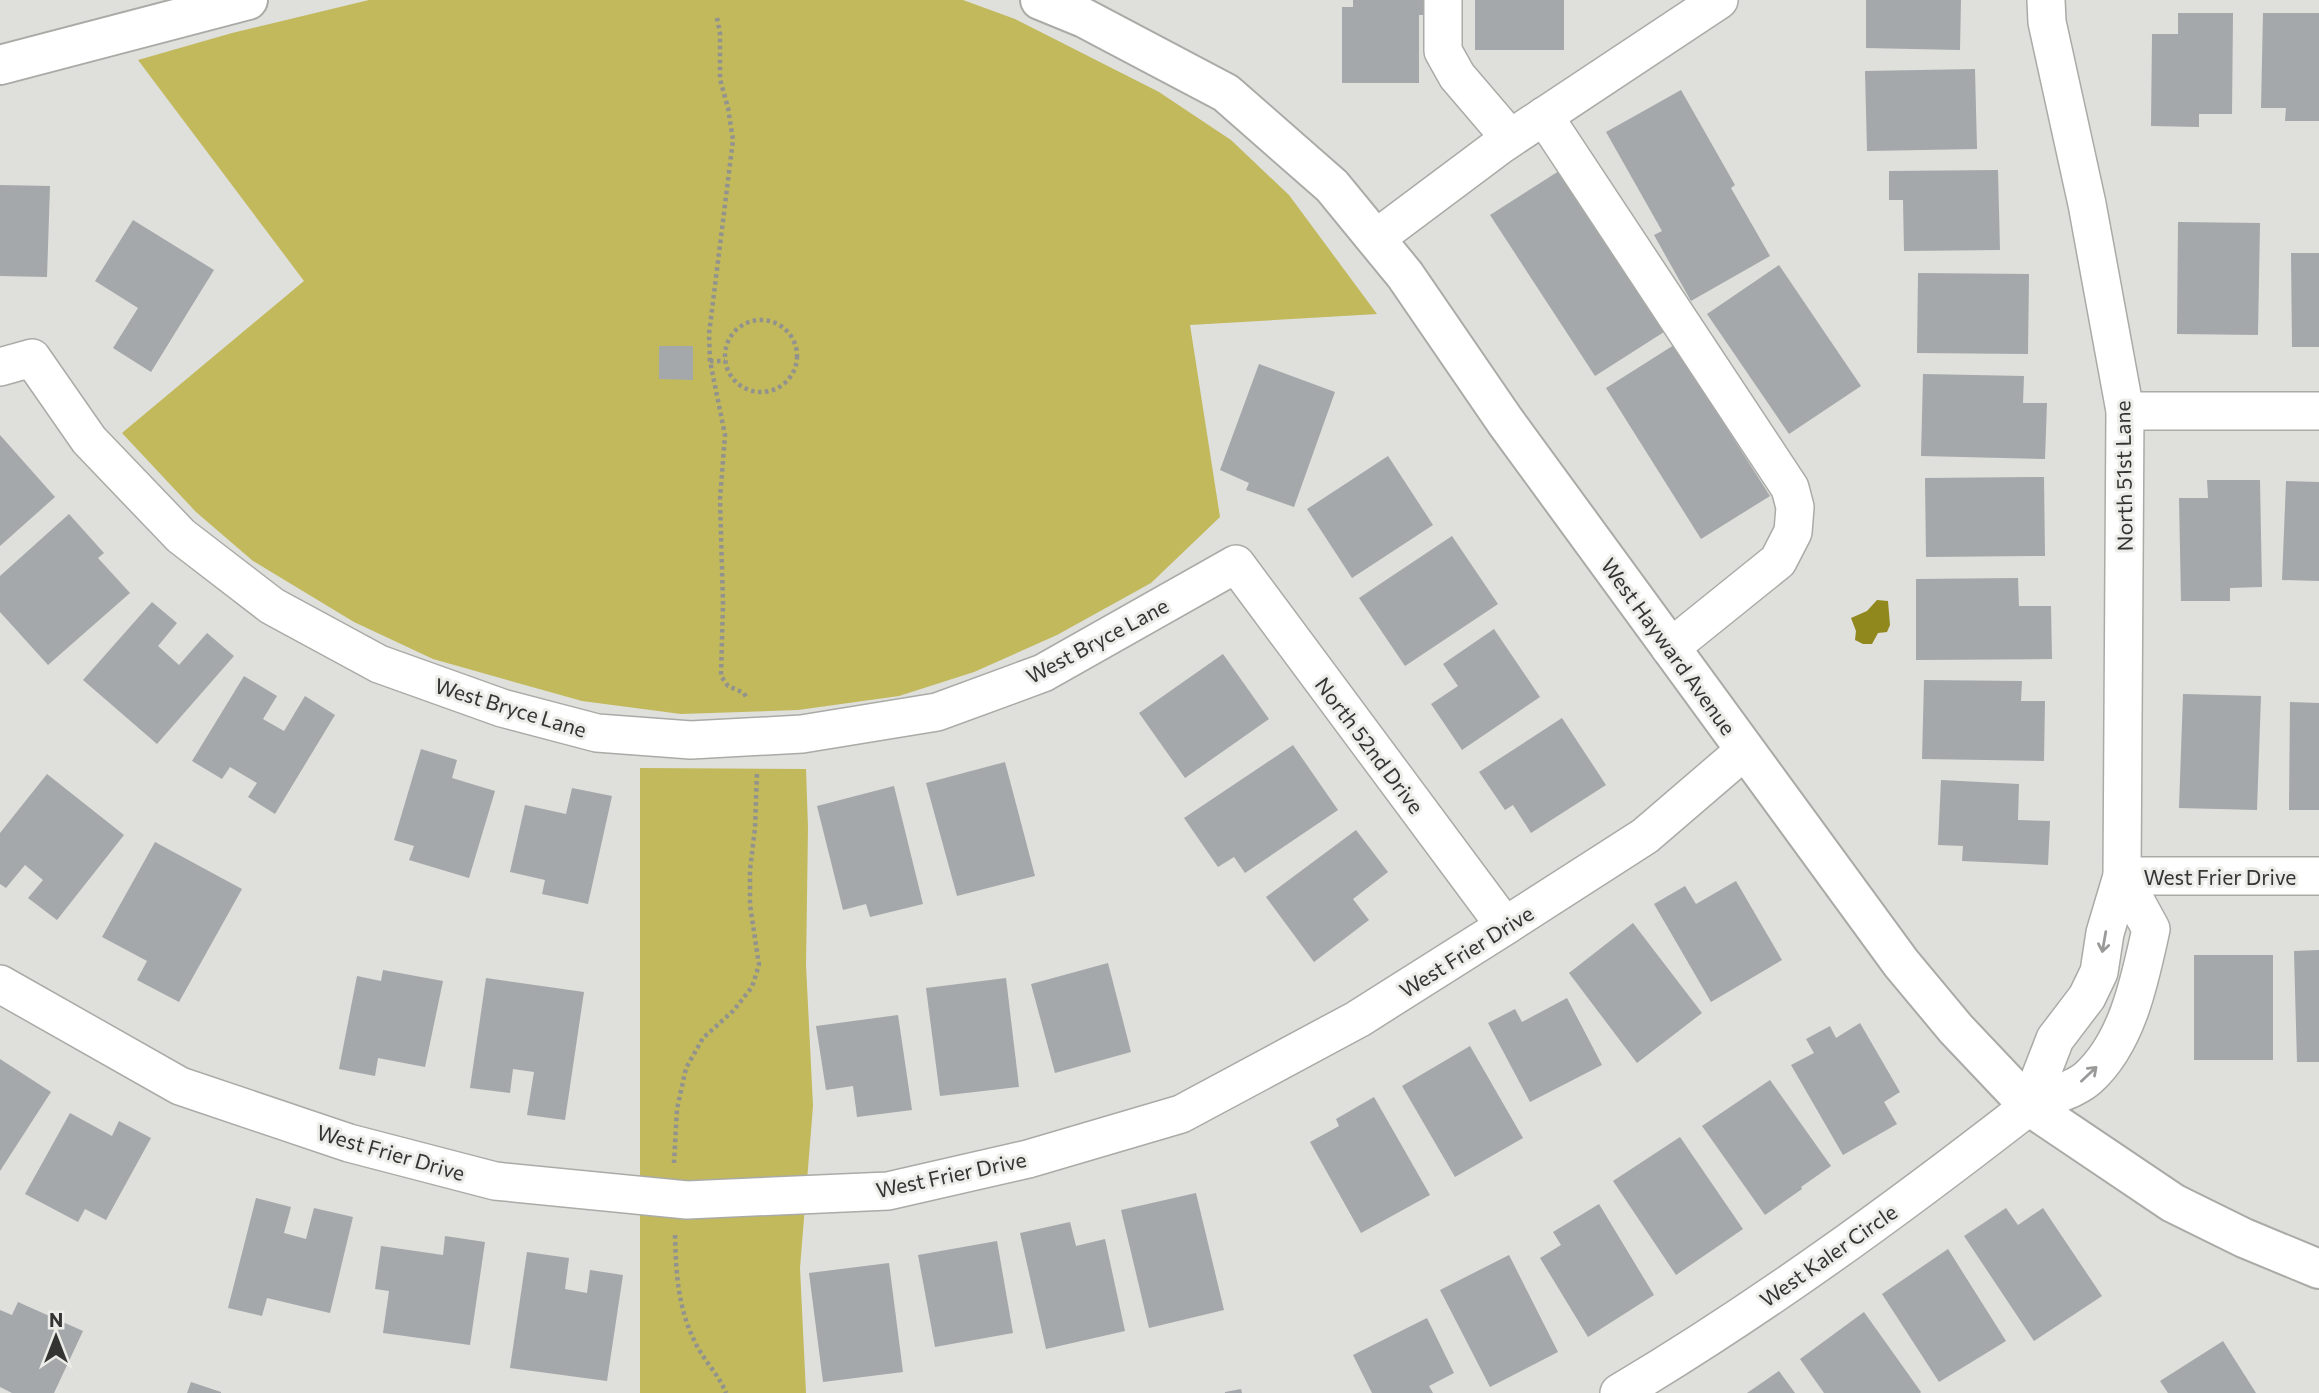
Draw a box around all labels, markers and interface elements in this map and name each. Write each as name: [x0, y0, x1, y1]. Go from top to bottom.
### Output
street label: North 51st Lane: [2109, 400, 2137, 552]
street label: West Hayward Avenue: [1596, 553, 1742, 739]
street label: West Bryce Lane: [1022, 592, 1172, 688]
street label: West Bryce Lane: [432, 672, 590, 742]
street label: North 52nd Drive: [1311, 672, 1429, 818]
street label: West Frier Drive: [2144, 864, 2296, 889]
street label: West Frier Drive: [1395, 900, 1537, 1002]
one-way arrow: [2097, 930, 2110, 953]
one-way arrow: [2080, 1066, 2098, 1082]
street label: West Frier Drive: [314, 1119, 468, 1185]
street label: West Frier Drive: [874, 1146, 1028, 1202]
street label: West Kaler Circle: [1755, 1198, 1901, 1312]
north arrow: [21, 1302, 91, 1372]
text: N: [49, 1308, 63, 1331]

